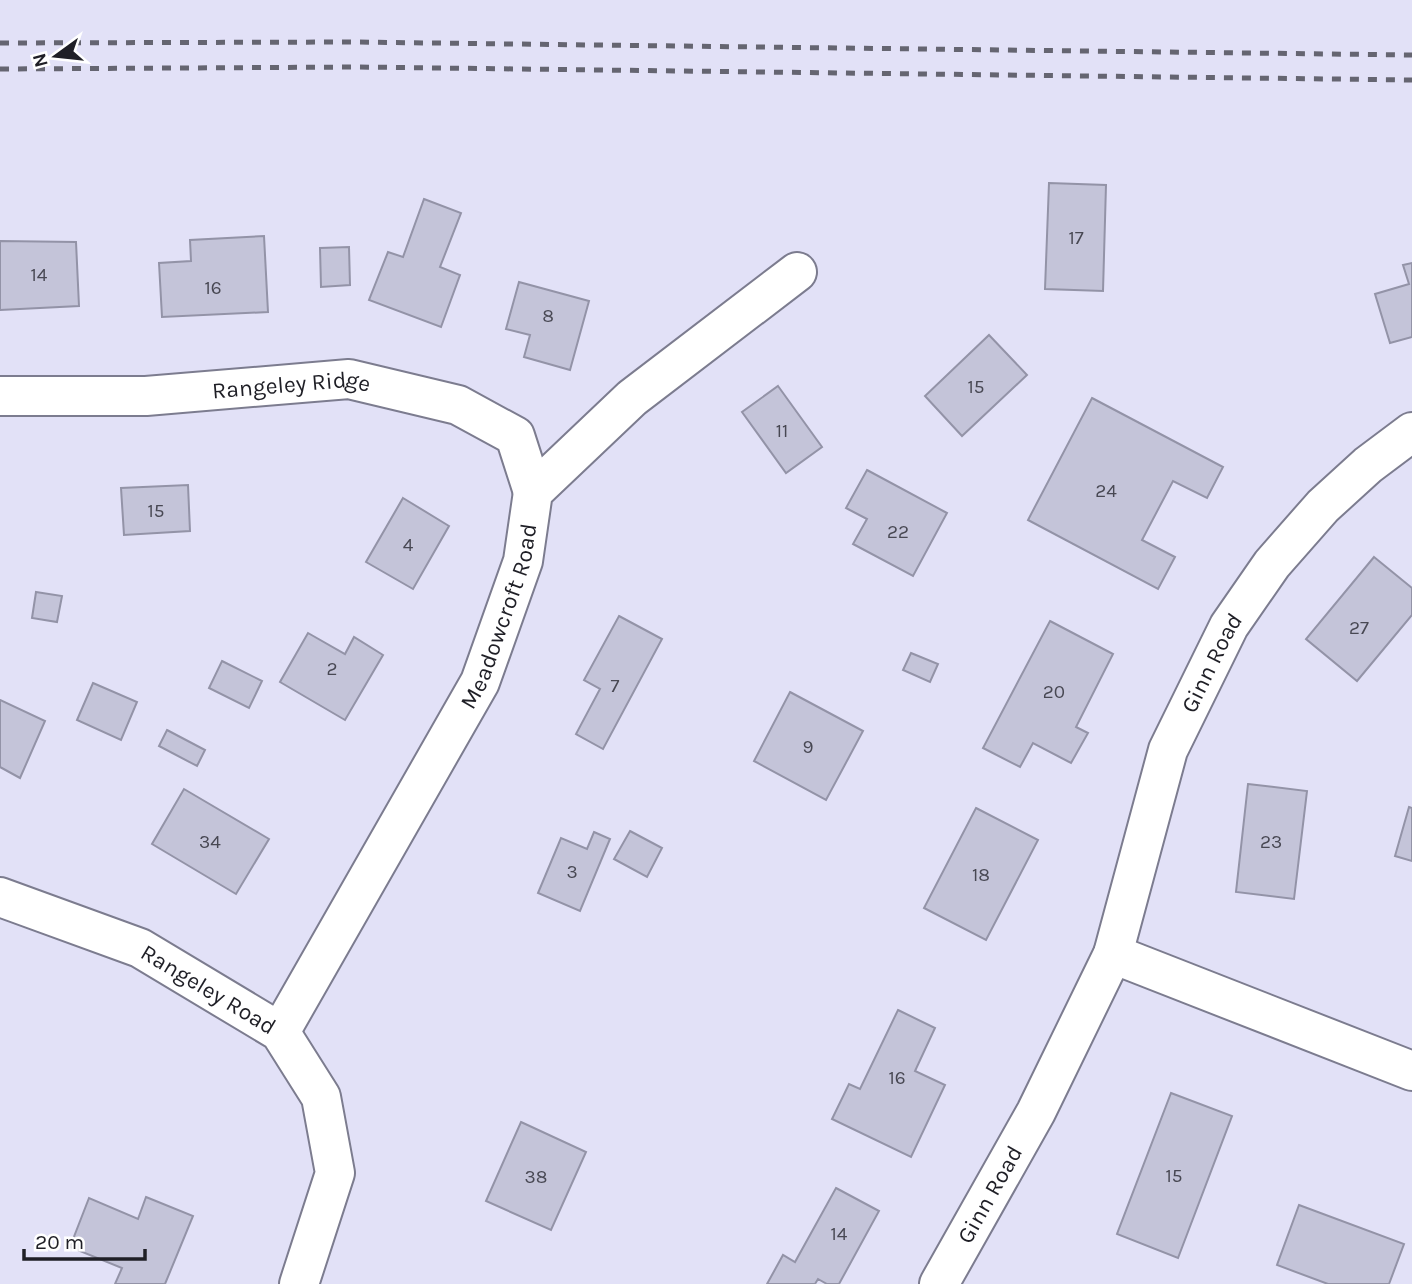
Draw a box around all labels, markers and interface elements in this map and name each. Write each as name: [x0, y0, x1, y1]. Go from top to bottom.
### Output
north arrow: [21, 21, 91, 91]
text: N: [28, 51, 53, 70]
house number: 17: [1068, 227, 1084, 249]
house number: 14: [31, 264, 48, 286]
house number: 16: [204, 277, 222, 299]
house number: 8: [542, 305, 554, 327]
street label: Rangeley Ridge: [211, 366, 373, 404]
house number: 15: [967, 376, 985, 398]
house number: 11: [776, 420, 788, 442]
house number: 24: [1095, 480, 1117, 502]
house number: 15: [147, 500, 165, 522]
house number: 22: [887, 521, 909, 543]
street label: Meadowcroft Road: [455, 522, 542, 714]
house number: 4: [403, 534, 414, 556]
street label: Ginn Road: [1176, 608, 1248, 717]
house number: 27: [1349, 617, 1369, 639]
house number: 2: [326, 658, 338, 680]
house number: 7: [611, 675, 620, 697]
house number: 20: [1043, 681, 1065, 703]
house number: 9: [802, 736, 814, 758]
house number: 34: [199, 831, 221, 853]
house number: 23: [1260, 831, 1282, 853]
house number: 3: [566, 861, 578, 883]
house number: 18: [972, 864, 990, 886]
street label: Rangeley Road: [136, 939, 281, 1040]
house number: 16: [888, 1067, 906, 1089]
street label: Ginn Road: [952, 1141, 1028, 1248]
house number: 15: [1165, 1165, 1183, 1187]
house number: 38: [525, 1166, 547, 1188]
scale bar: [24, 1218, 145, 1262]
house number: 14: [831, 1223, 848, 1245]
text: 20 m: [35, 1230, 84, 1254]

